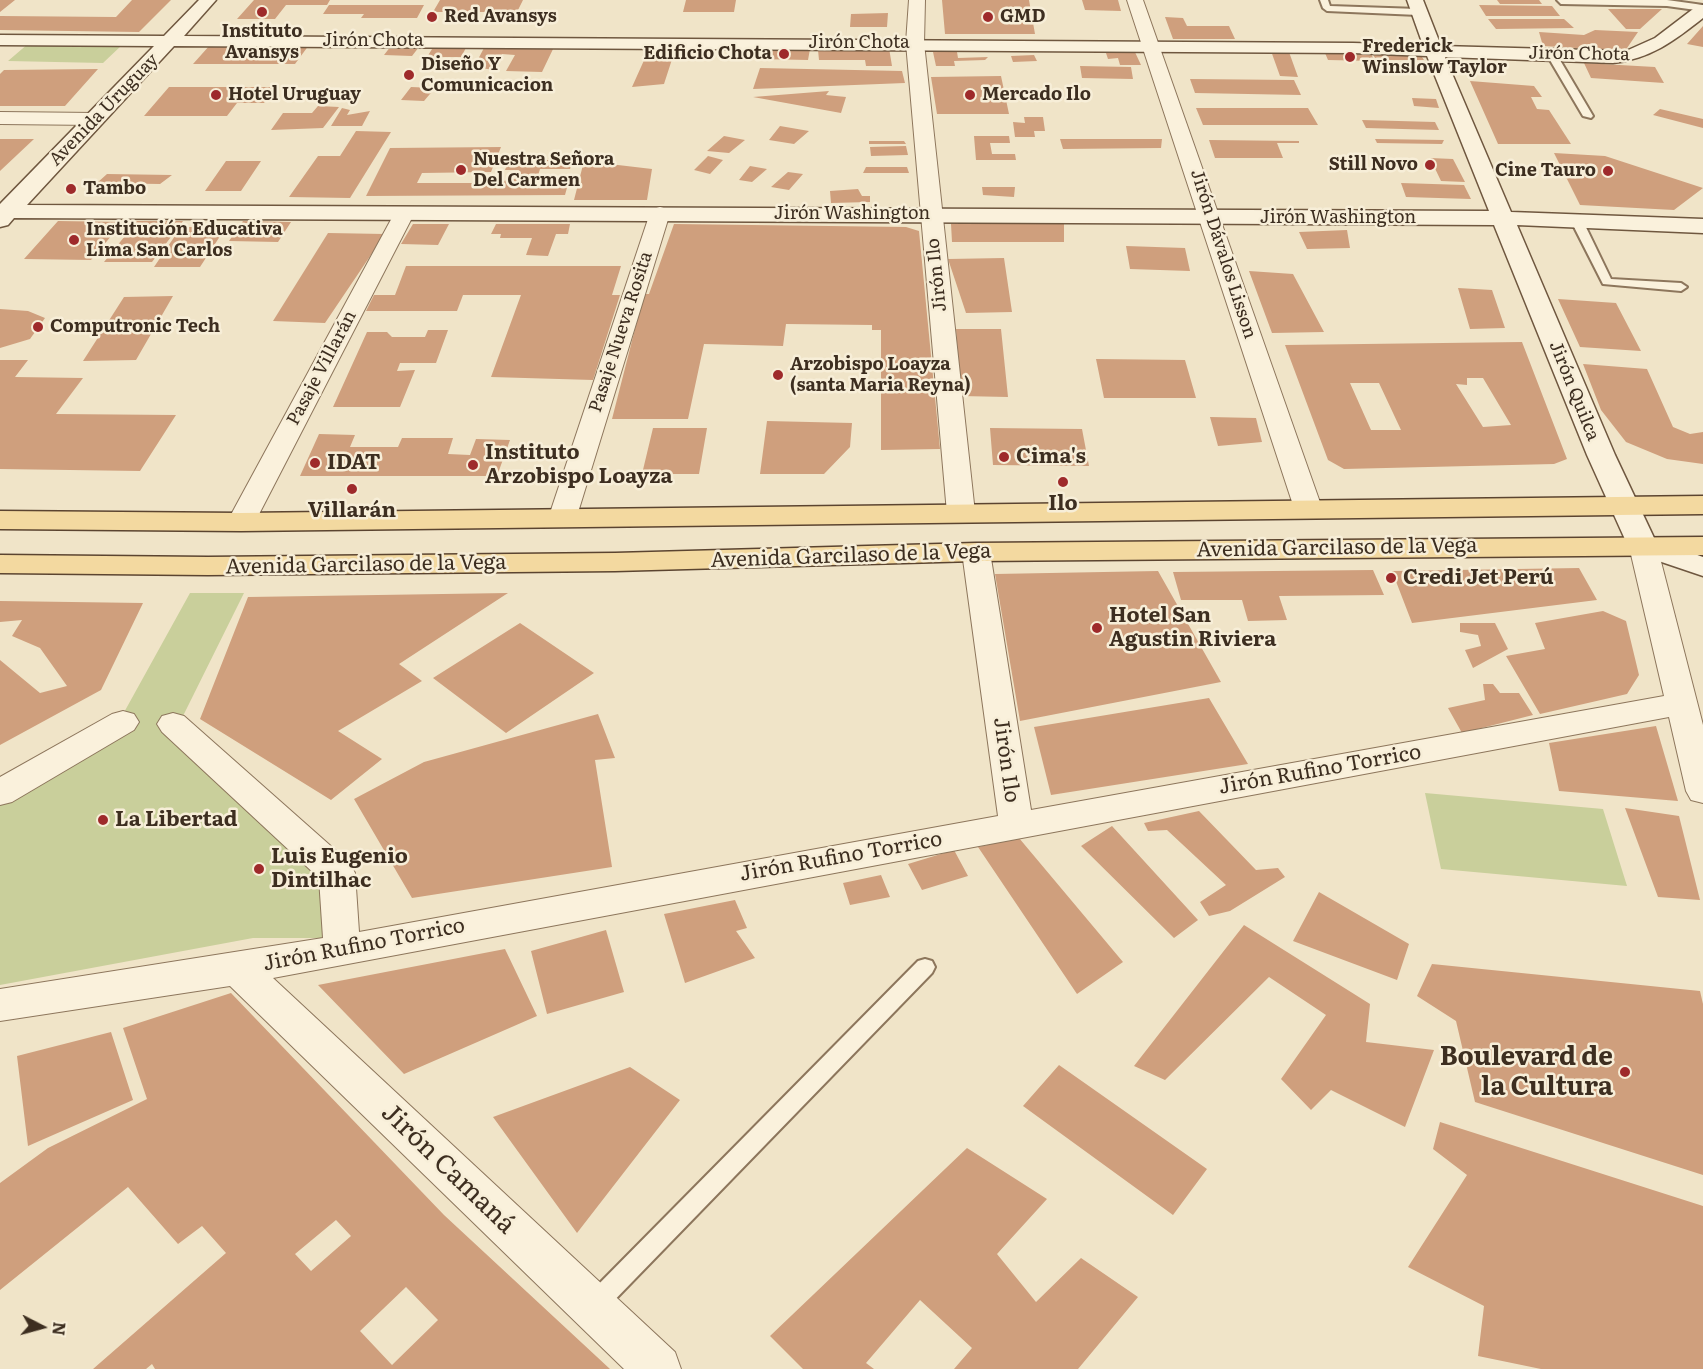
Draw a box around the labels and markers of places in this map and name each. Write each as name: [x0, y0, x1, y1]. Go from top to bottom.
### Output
marker: Instituto Avansys: [255, 5, 269, 19]
place label: Red Avansys: [444, 6, 557, 28]
place label: GMD: [1000, 6, 1046, 28]
marker: Red Avansys: [425, 10, 439, 24]
marker: GMD: [981, 10, 995, 24]
place label: Instituto Avansys: [221, 21, 303, 63]
place label: Frederick Winslow Taylor: [1362, 36, 1507, 78]
place label: Edificio Chota: [643, 43, 772, 65]
marker: Edificio Chota: [777, 47, 791, 61]
marker: Frederick Winslow Taylor: [1343, 50, 1357, 64]
place label: Diseño Y Comunicacion: [421, 54, 553, 97]
marker: Diseño Y Comunicacion: [402, 68, 416, 82]
place label: Hotel Uruguay: [228, 84, 361, 106]
place label: Mercado Ilo: [982, 84, 1091, 106]
marker: Hotel Uruguay: [209, 88, 223, 102]
marker: Mercado Ilo: [963, 88, 977, 102]
place label: Nuestra Señora Del Carmen: [473, 149, 614, 192]
place label: Still Novo: [1329, 154, 1418, 176]
marker: Still Novo: [1423, 158, 1437, 172]
place label: Cine Tauro: [1495, 160, 1596, 182]
marker: Nuestra Señora Del Carmen: [454, 163, 468, 177]
marker: Cine Tauro: [1601, 164, 1615, 178]
place label: Tambo: [83, 178, 146, 200]
marker: Tambo: [64, 182, 78, 196]
place label: Institución Educativa Lima San Carlos: [86, 219, 283, 262]
marker: Institución Educativa Lima San Carlos: [67, 233, 81, 247]
place label: Computronic Tech: [50, 316, 220, 338]
marker: Computronic Tech: [31, 320, 45, 334]
place label: Arzobispo Loayza (santa Maria Reyna): [790, 354, 971, 397]
marker: Arzobispo Loayza (santa Maria Reyna): [771, 368, 785, 382]
place label: Instituto Arzobispo Loayza: [485, 440, 673, 490]
place label: Cima's: [1016, 444, 1086, 470]
place label: IDAT: [327, 450, 381, 476]
marker: Cima's: [997, 450, 1011, 464]
marker: IDAT: [308, 456, 322, 470]
marker: Instituto Arzobispo Loayza: [466, 458, 480, 472]
marker: Ilo: [1056, 475, 1070, 489]
marker: Villarán: [345, 482, 359, 496]
place label: Ilo: [1048, 491, 1078, 517]
place label: Villarán: [308, 498, 396, 524]
place label: Credi Jet Perú: [1403, 565, 1554, 591]
marker: Credi Jet Perú: [1384, 571, 1398, 585]
place label: Hotel San Agustin Riviera: [1109, 603, 1276, 653]
marker: Hotel San Agustin Riviera: [1090, 621, 1104, 635]
place label: La Libertad: [115, 807, 238, 833]
marker: La Libertad: [96, 813, 110, 827]
place label: Luis Eugenio Dintilhac: [271, 844, 408, 894]
marker: Luis Eugenio Dintilhac: [252, 862, 266, 876]
place label: Boulevard de la Cultura: [1440, 1041, 1613, 1102]
marker: Boulevard de la Cultura: [1618, 1065, 1632, 1079]

